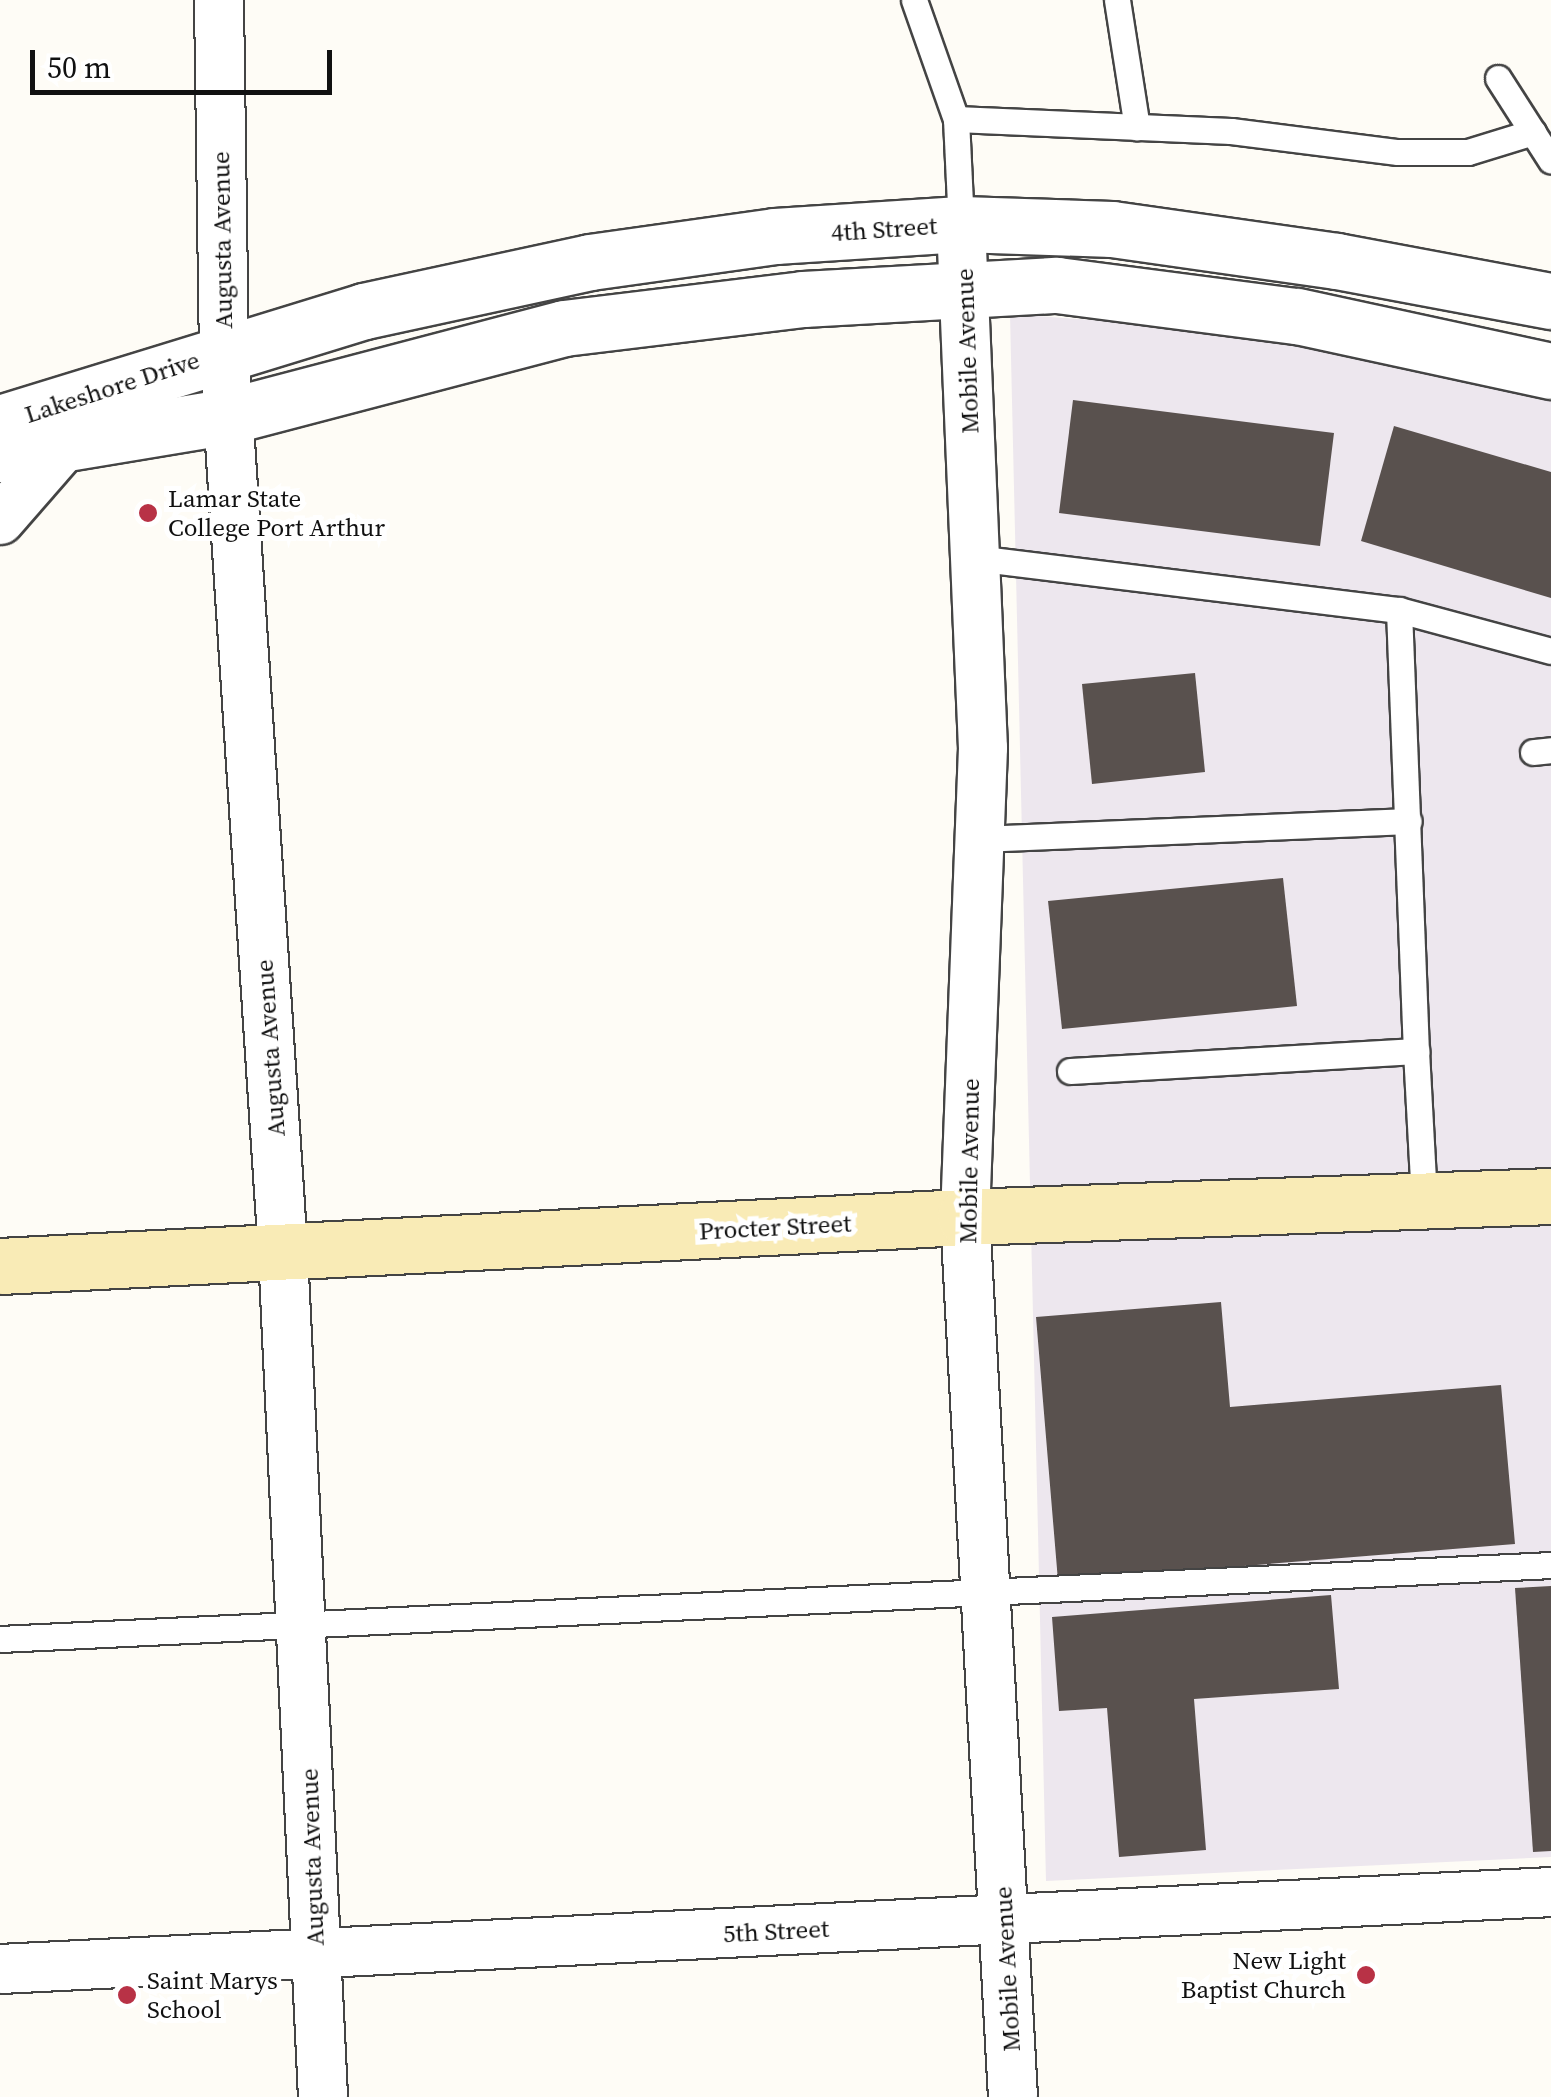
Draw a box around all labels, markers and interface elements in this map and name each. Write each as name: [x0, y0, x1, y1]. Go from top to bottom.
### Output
scale bar: [35, 30, 338, 92]
text: 50 m: [47, 47, 111, 88]
street label: Augusta Avenue: [205, 151, 239, 329]
street label: 4th Street: [830, 210, 938, 248]
street label: Mobile Avenue: [949, 268, 985, 434]
street label: Lakeshore Drive: [21, 345, 203, 429]
place label: Lamar State College Port Arthur: [168, 484, 385, 543]
marker: Lamar State College Port Arthur: [137, 502, 159, 524]
street label: Augusta Avenue: [249, 958, 291, 1138]
street label: Mobile Avenue: [953, 1078, 985, 1244]
street label: Procter Street: [698, 1208, 852, 1246]
street label: Augusta Avenue: [294, 1768, 330, 1946]
street label: Mobile Avenue: [988, 1886, 1026, 2052]
street label: 5th Street: [722, 1913, 830, 1949]
place label: New Light Baptist Church: [1181, 1946, 1346, 2005]
marker: New Light Baptist Church: [1355, 1964, 1377, 1986]
place label: Saint Marys School: [147, 1966, 278, 2025]
marker: Saint Marys School: [116, 1984, 138, 2006]

